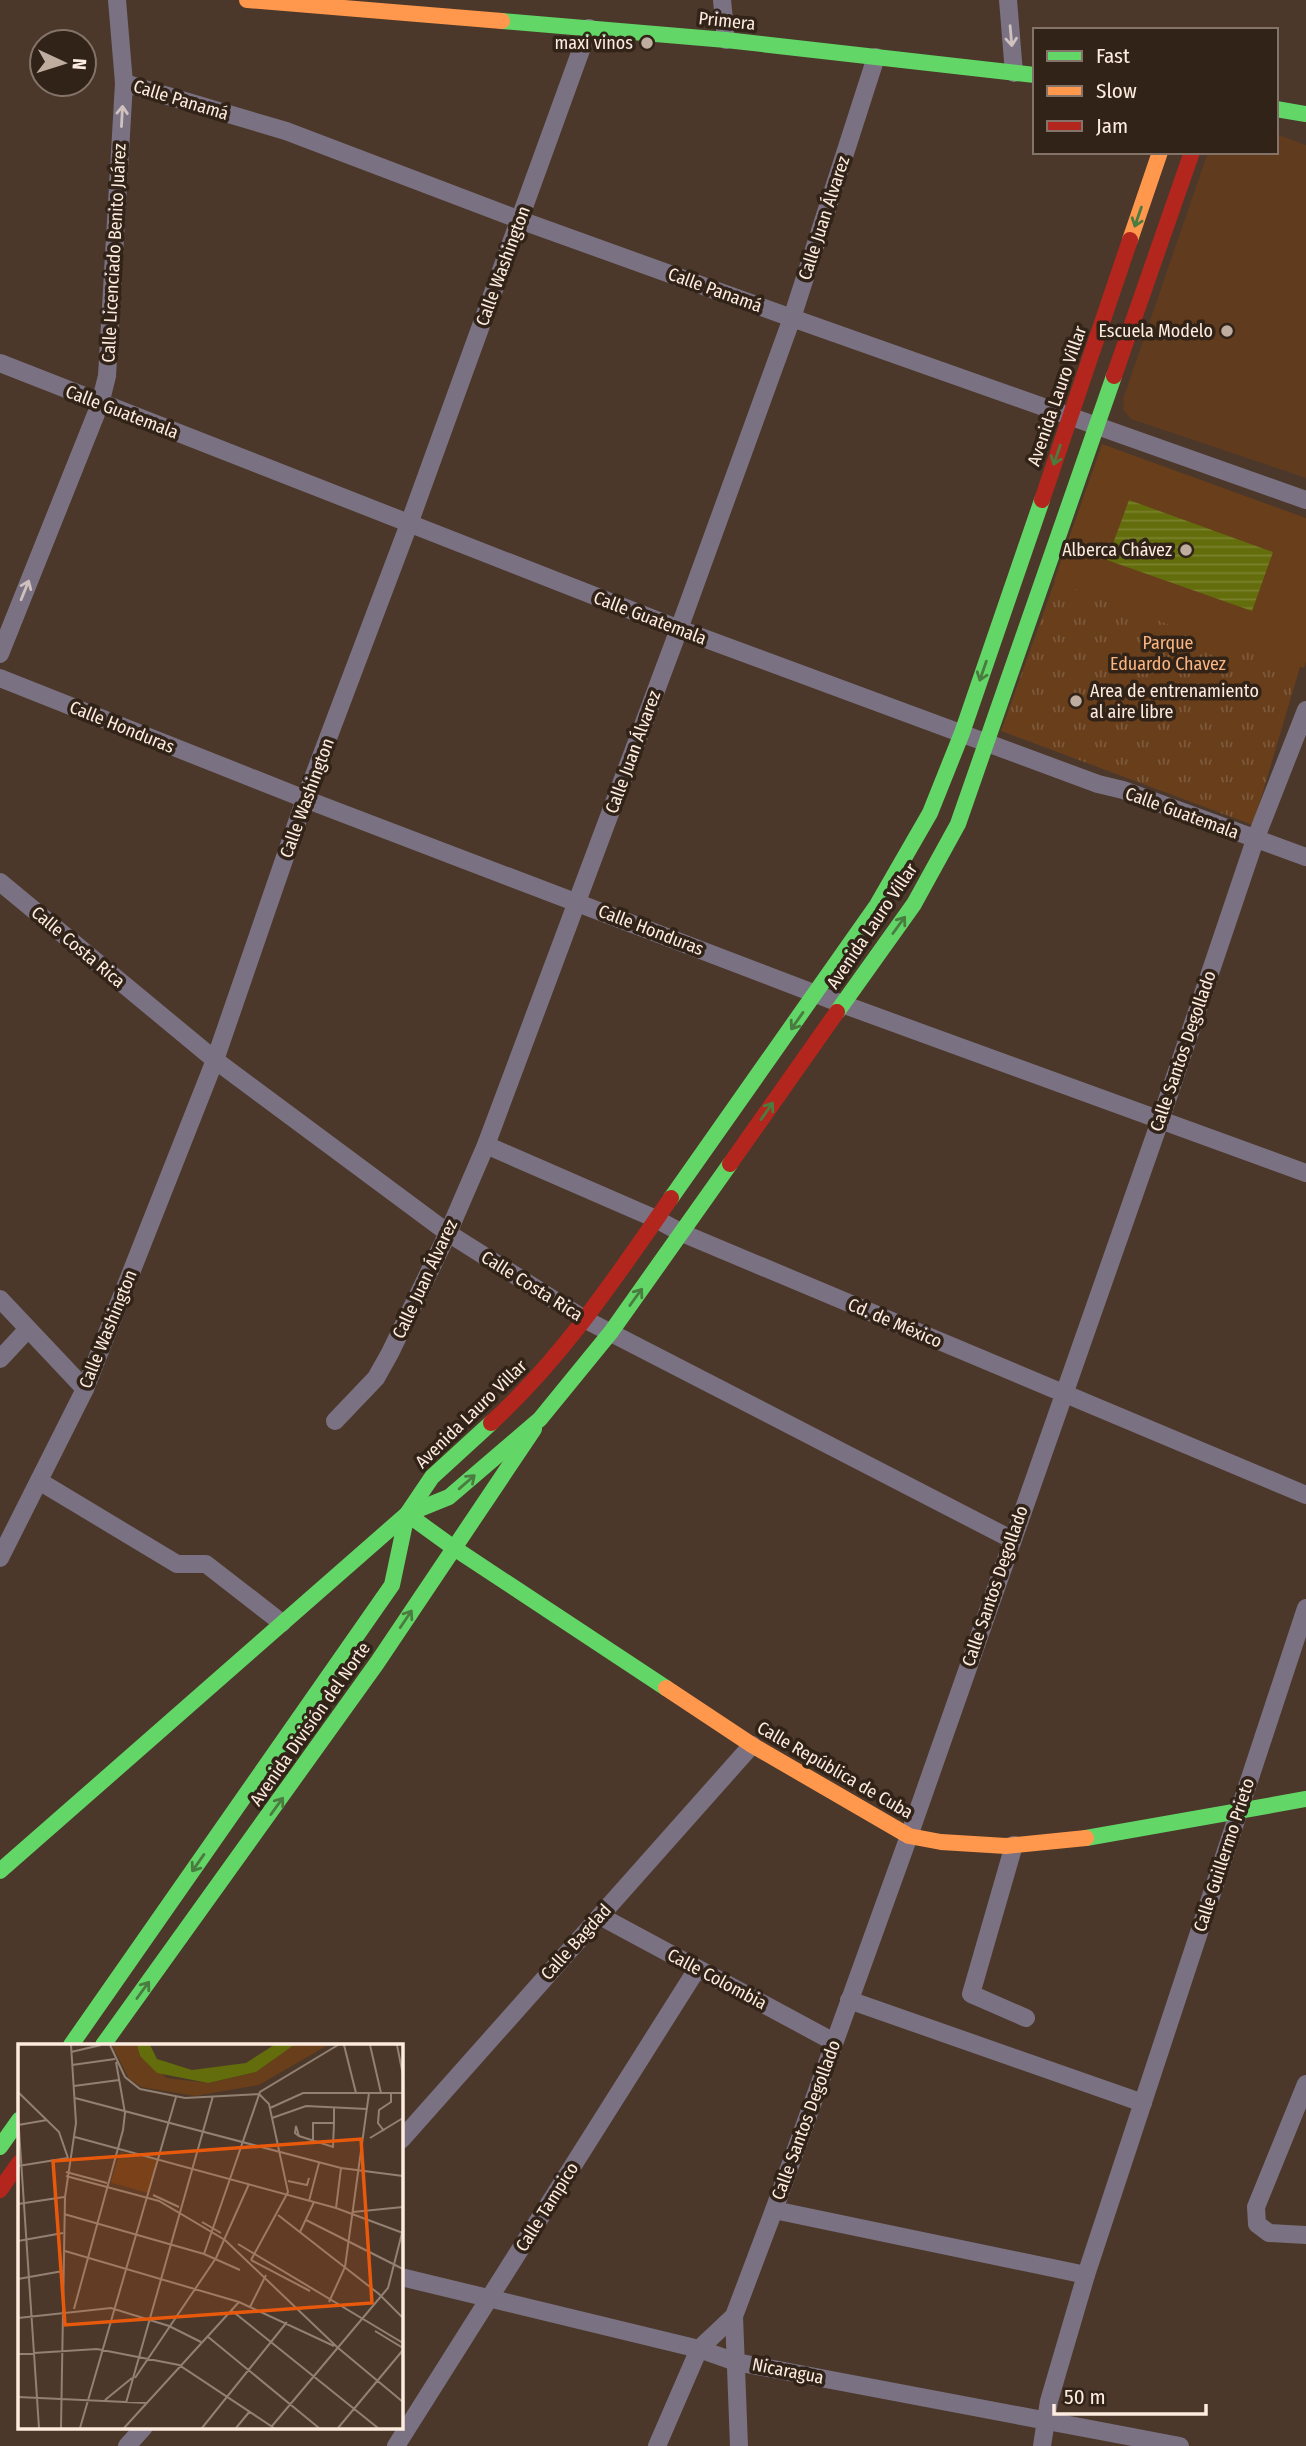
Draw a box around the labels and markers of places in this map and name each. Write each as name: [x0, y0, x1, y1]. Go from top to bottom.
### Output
place label: maxi vinos: [555, 32, 633, 54]
marker: maxi vinos: [639, 35, 655, 51]
place label: Escuela Modelo: [1098, 320, 1213, 342]
marker: Escuela Modelo: [1219, 323, 1235, 339]
place label: Alberca Chávez: [1062, 539, 1172, 561]
marker: Alberca Chávez: [1178, 542, 1194, 558]
place label: Area de entrenamiento al aire libre: [1090, 680, 1259, 723]
marker: Area de entrenamiento al aire libre: [1068, 693, 1084, 709]

